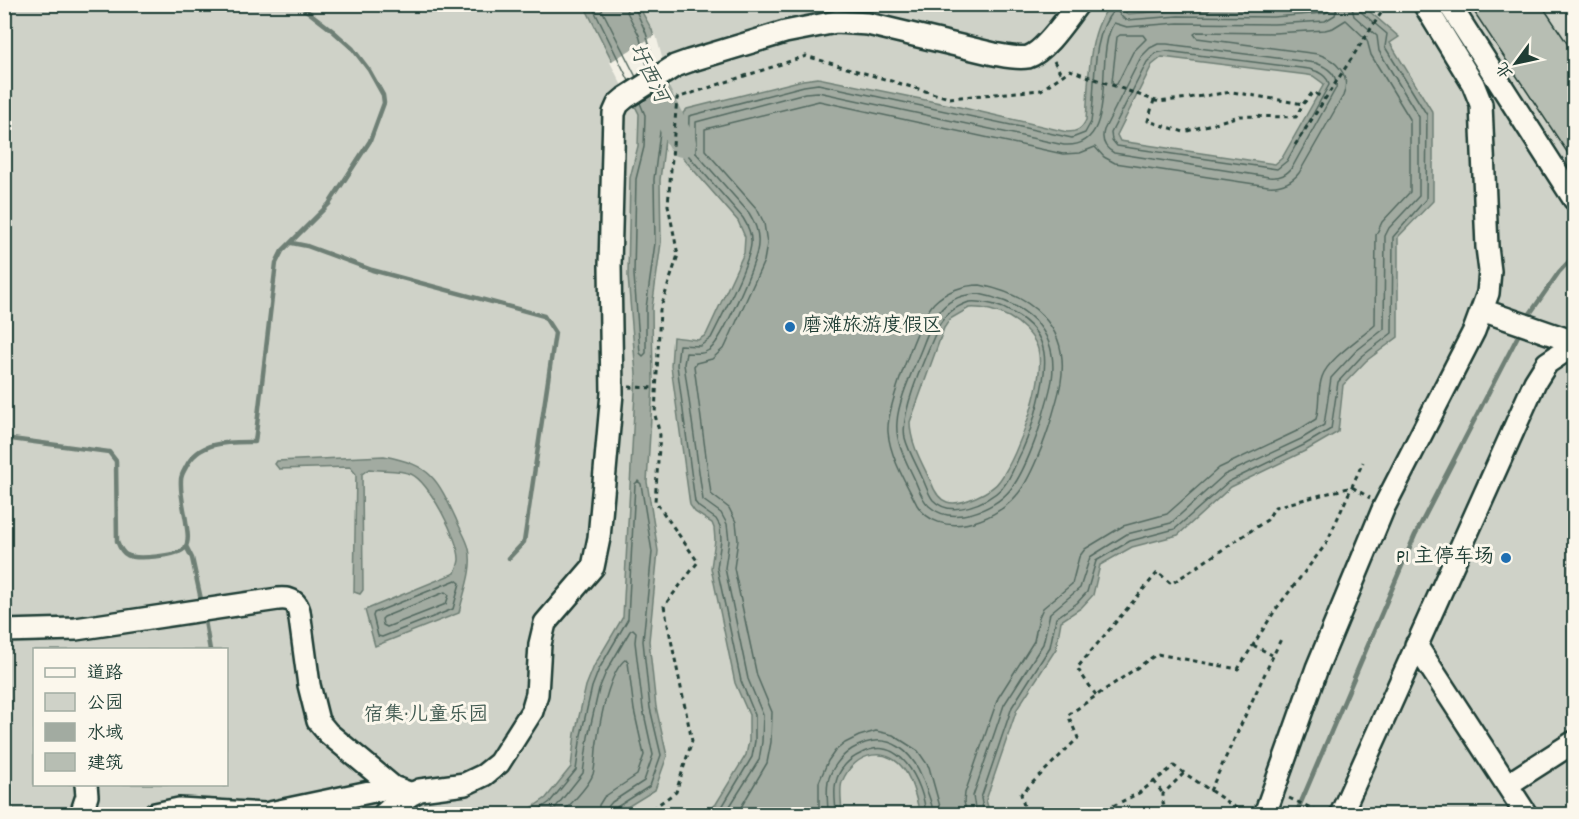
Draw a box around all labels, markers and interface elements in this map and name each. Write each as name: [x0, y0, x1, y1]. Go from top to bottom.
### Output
north arrow: [1486, 33, 1546, 93]
water label: 圩西河: [619, 39, 676, 112]
text: 北: [1492, 57, 1520, 83]
place label: 磨滩旅游度假区: [802, 313, 942, 341]
marker: 磨滩旅游度假区: [783, 320, 797, 334]
place label: P1 主停车场: [1396, 544, 1494, 572]
marker: P1 主停车场: [1499, 551, 1513, 565]
legend: [33, 648, 228, 786]
text: 道路: [87, 662, 123, 687]
text: 公园: [87, 692, 123, 717]
park label: 宿集·儿童乐园: [364, 702, 488, 730]
text: 水域: [87, 722, 123, 747]
text: 建筑: [87, 752, 123, 777]

